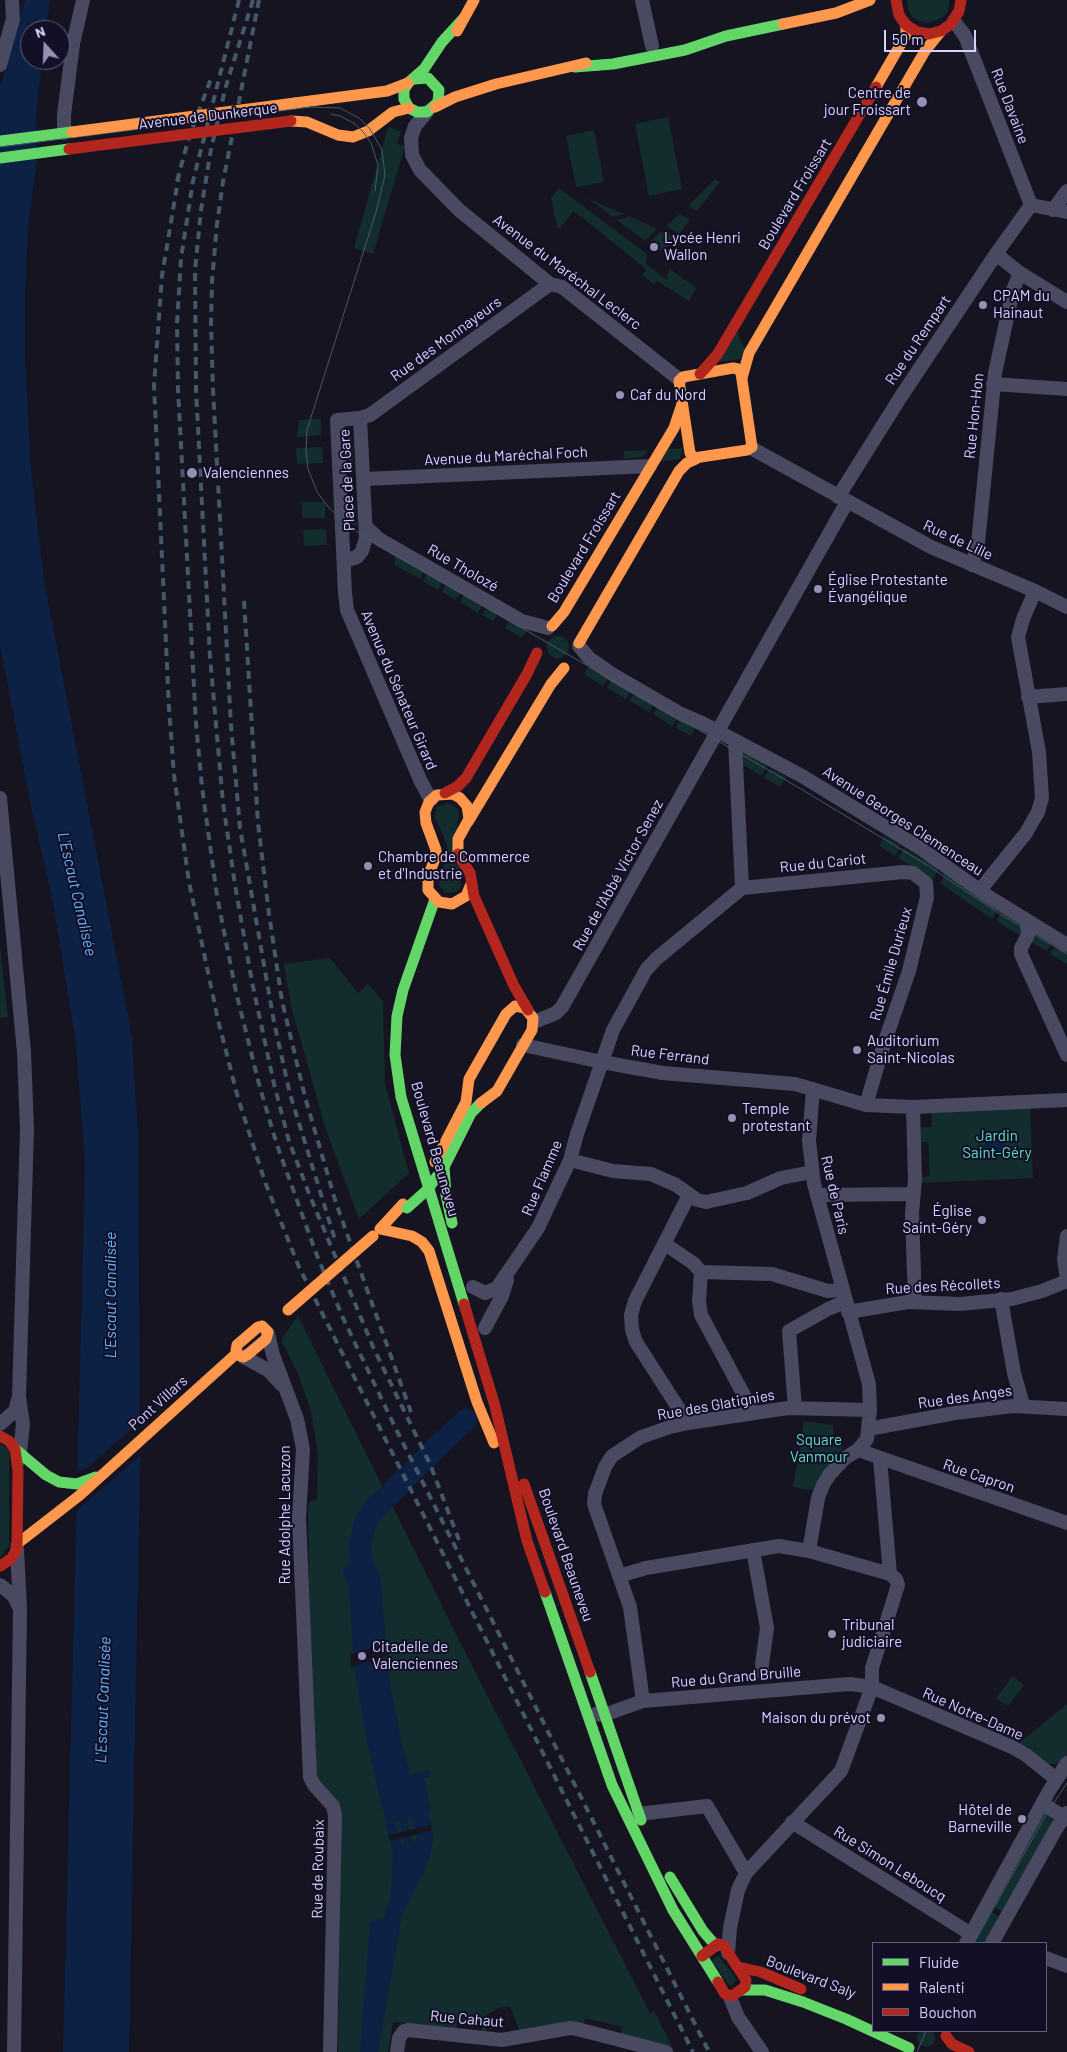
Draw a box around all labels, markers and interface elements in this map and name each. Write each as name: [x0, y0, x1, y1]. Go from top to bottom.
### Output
north arrow: [20, 20, 70, 70]
scale bar: [887, 20, 980, 52]
text: N: [33, 22, 47, 41]
text: 50 m: [892, 30, 924, 48]
street label: Rue Davaine: [987, 66, 1033, 146]
place label: Centre de jour Froissart: [824, 84, 911, 119]
marker: Centre de jour Froissart: [915, 95, 929, 109]
street label: Avenue de Dunkerque: [138, 99, 278, 133]
street label: Boulevard Froissart: [755, 135, 835, 253]
street label: Avenue du Maréchal Leclerc: [489, 210, 645, 334]
place label: Lycée Henri Wallon: [664, 229, 741, 264]
marker: Lycée Henri Wallon: [648, 241, 660, 253]
place label: CPAM du Hainaut: [993, 287, 1050, 322]
street label: Rue du Rempart: [881, 292, 955, 388]
street label: Rue des Monnayeurs: [387, 293, 505, 385]
marker: CPAM du Hainaut: [977, 299, 989, 311]
street label: Rue Hon-Hon: [961, 372, 987, 460]
place label: Caf du Nord: [630, 386, 706, 404]
marker: Caf du Nord: [614, 389, 626, 401]
street label: Place de la Gare: [335, 429, 359, 531]
street label: Avenue du Maréchal Foch: [424, 443, 588, 469]
place label: Valenciennes: [203, 464, 289, 482]
marker: Valenciennes: [185, 466, 199, 480]
street label: Boulevard Froissart: [544, 488, 624, 606]
street label: Rue de Lille: [920, 516, 996, 564]
street label: Rue Tholozé: [424, 540, 502, 596]
place label: Église Protestante Évangélique: [828, 571, 948, 606]
marker: Église Protestante Évangélique: [812, 583, 824, 595]
street label: Avenue du Sénateur Girard: [357, 607, 441, 773]
street label: Avenue Georges Clemenceau: [819, 762, 987, 880]
street label: Rue de l'Abbé Victor Senez: [569, 796, 667, 954]
water label: L'Escaut Canalisée: [53, 830, 101, 958]
place label: Chambre de Commerce et d'Industrie: [378, 848, 530, 883]
street label: Rue du Cariot: [779, 850, 867, 876]
marker: Chambre de Commerce et d'Industrie: [362, 860, 374, 872]
street label: Rue Émile Durieux: [866, 905, 916, 1023]
place label: Auditorium Saint-Nicolas: [867, 1032, 955, 1067]
street label: Rue Ferrand: [630, 1041, 710, 1069]
marker: Auditorium Saint-Nicolas: [851, 1044, 863, 1056]
street label: Boulevard Beauneveu: [407, 1079, 463, 1219]
place label: Temple protestant: [742, 1100, 811, 1135]
marker: Temple protestant: [726, 1112, 738, 1124]
park label: Jardin Saint-Géry: [962, 1127, 1032, 1162]
street label: Rue Flamme: [518, 1137, 566, 1219]
street label: Rue de Paris: [817, 1154, 853, 1236]
place label: Église Saint-Géry: [903, 1202, 972, 1237]
marker: Église Saint-Géry: [976, 1214, 988, 1226]
water label: L'Escaut Canalisée: [101, 1232, 121, 1358]
street label: Rue des Récollets: [885, 1274, 1001, 1298]
street label: Pont Villars: [125, 1372, 191, 1434]
street label: Rue des Anges: [917, 1381, 1013, 1413]
street label: Rue des Glatignies: [656, 1386, 776, 1424]
park label: Square Vanmour: [790, 1431, 848, 1466]
street label: Rue Adolphe Lacuzon: [276, 1445, 294, 1585]
street label: Rue Capron: [941, 1455, 1017, 1497]
street label: Boulevard Beauneveu: [535, 1486, 597, 1624]
place label: Tribunal judiciaire: [842, 1616, 902, 1651]
marker: Tribunal judiciaire: [826, 1628, 838, 1640]
water label: L'Escaut Canalisée: [91, 1636, 115, 1764]
place label: Citadelle de Valenciennes: [372, 1638, 458, 1673]
marker: Citadelle de Valenciennes: [356, 1650, 368, 1662]
street label: Rue du Grand Bruille: [670, 1662, 802, 1692]
street label: Rue Notre-Dame: [920, 1684, 1026, 1744]
place label: Maison du prévot: [761, 1709, 871, 1727]
marker: Maison du prévot: [875, 1712, 887, 1724]
place label: Hôtel de Barneville: [948, 1801, 1012, 1836]
marker: Hôtel de Barneville: [1016, 1813, 1028, 1825]
street label: Rue de Roubaix: [308, 1819, 328, 1919]
street label: Rue Simon Leboucq: [830, 1822, 950, 1906]
legend: [872, 1942, 1047, 2032]
street label: Boulevard Saly: [764, 1952, 858, 2002]
text: Fluide: [919, 1953, 959, 1971]
text: Ralenti: [919, 1978, 965, 1996]
text: Bouchon: [919, 2003, 977, 2021]
street label: Rue Cahaut: [429, 2007, 505, 2031]

